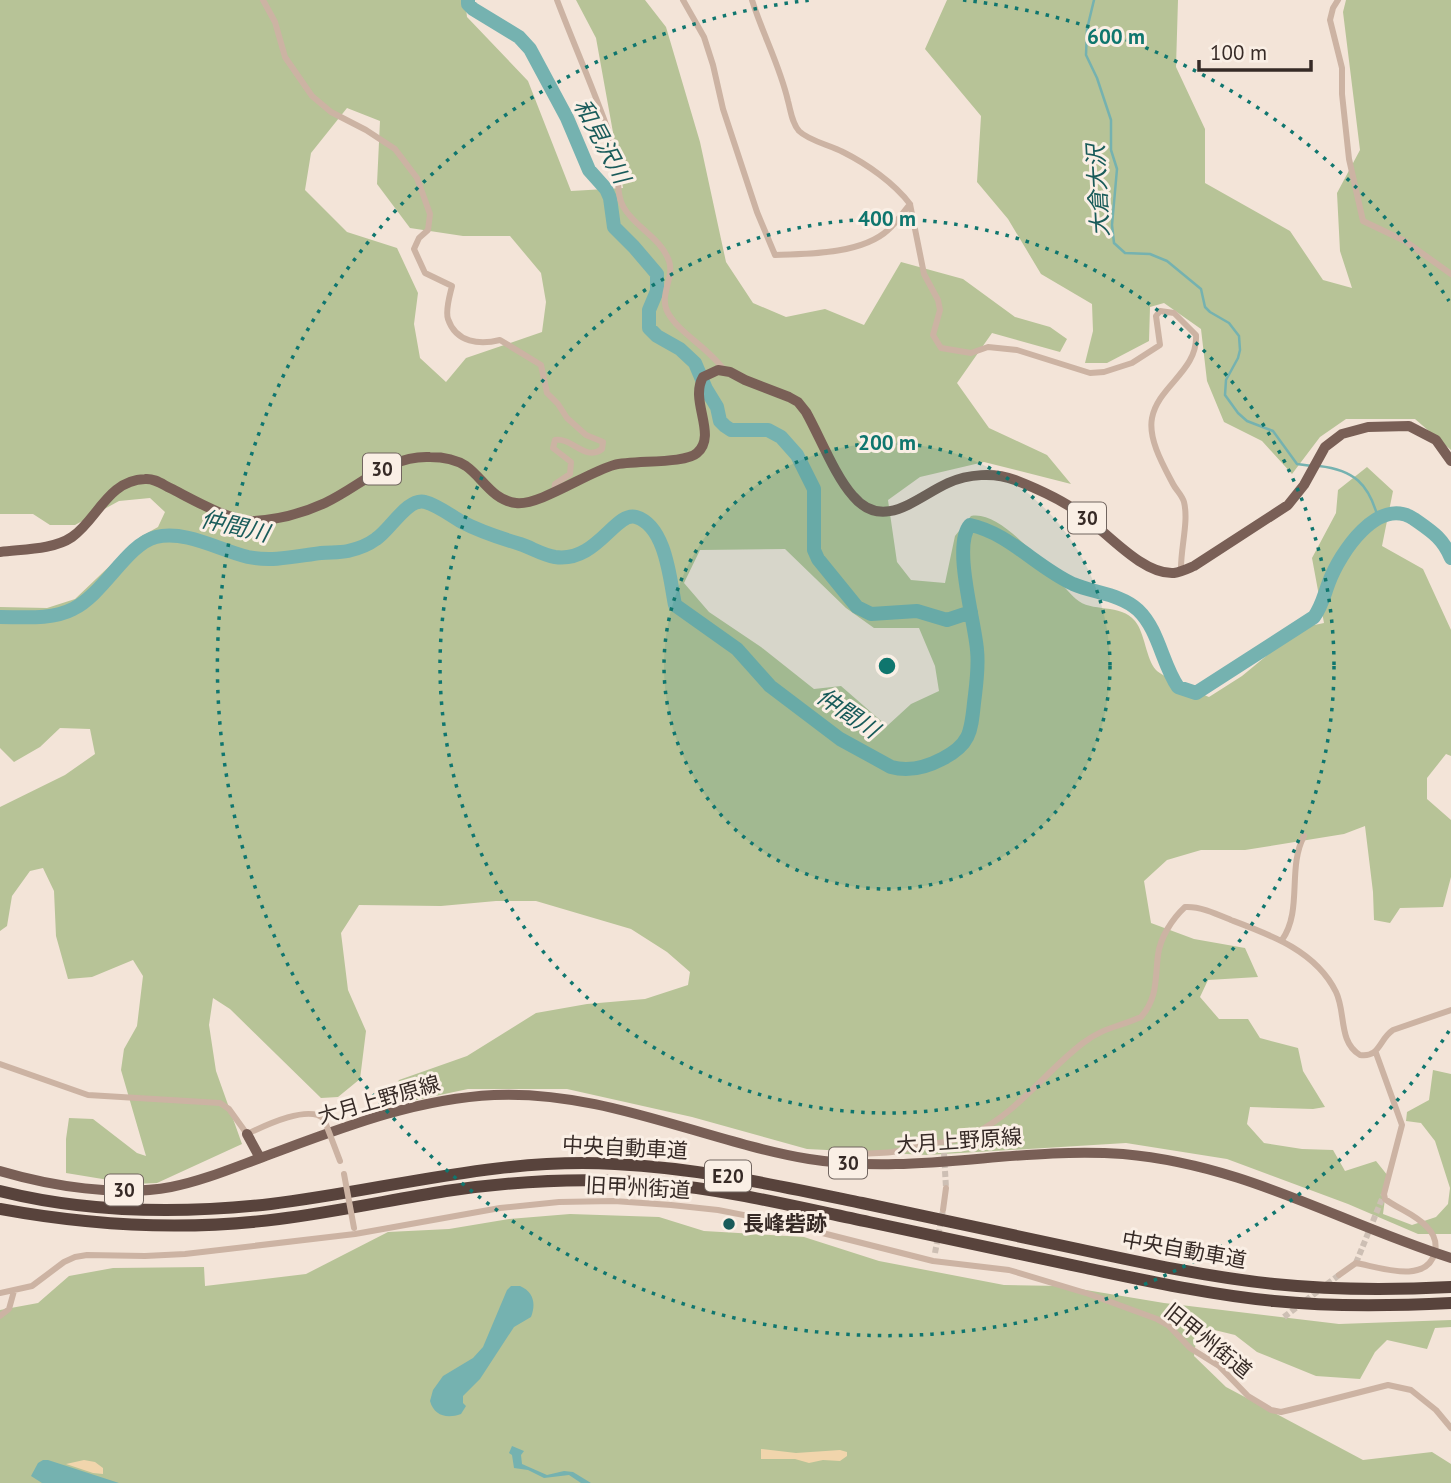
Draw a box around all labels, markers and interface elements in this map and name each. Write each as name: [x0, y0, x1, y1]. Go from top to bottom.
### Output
text: 600 m: [1087, 23, 1145, 50]
scale bar: [1199, 28, 1311, 72]
text: 100 m: [1210, 39, 1267, 66]
water label: 和見沢川: [568, 93, 638, 191]
water label: 大倉大沢: [1080, 141, 1114, 238]
text: 400 m: [858, 205, 916, 232]
text: 200 m: [858, 429, 916, 456]
road number: 30: [363, 454, 401, 484]
road number: 30: [1068, 503, 1106, 534]
water label: 仲間川: [198, 504, 275, 548]
centre of rings: [875, 654, 899, 678]
water label: 仲間川: [812, 681, 887, 746]
street label: 大月上野原線: [315, 1069, 443, 1130]
street label: 大月上野原線: [895, 1123, 1023, 1158]
street label: 中央自動車道: [561, 1131, 689, 1164]
road number: 30: [829, 1148, 867, 1178]
road number: E20: [705, 1160, 751, 1192]
street label: 旧甲州街道: [585, 1171, 691, 1204]
road number: 30: [105, 1174, 143, 1206]
place label: 長峰砦跡: [743, 1210, 827, 1237]
marker: 長峰砦跡: [721, 1216, 737, 1232]
street label: 中央自動車道: [1120, 1225, 1248, 1274]
street label: 旧甲州街道: [1159, 1297, 1258, 1384]

